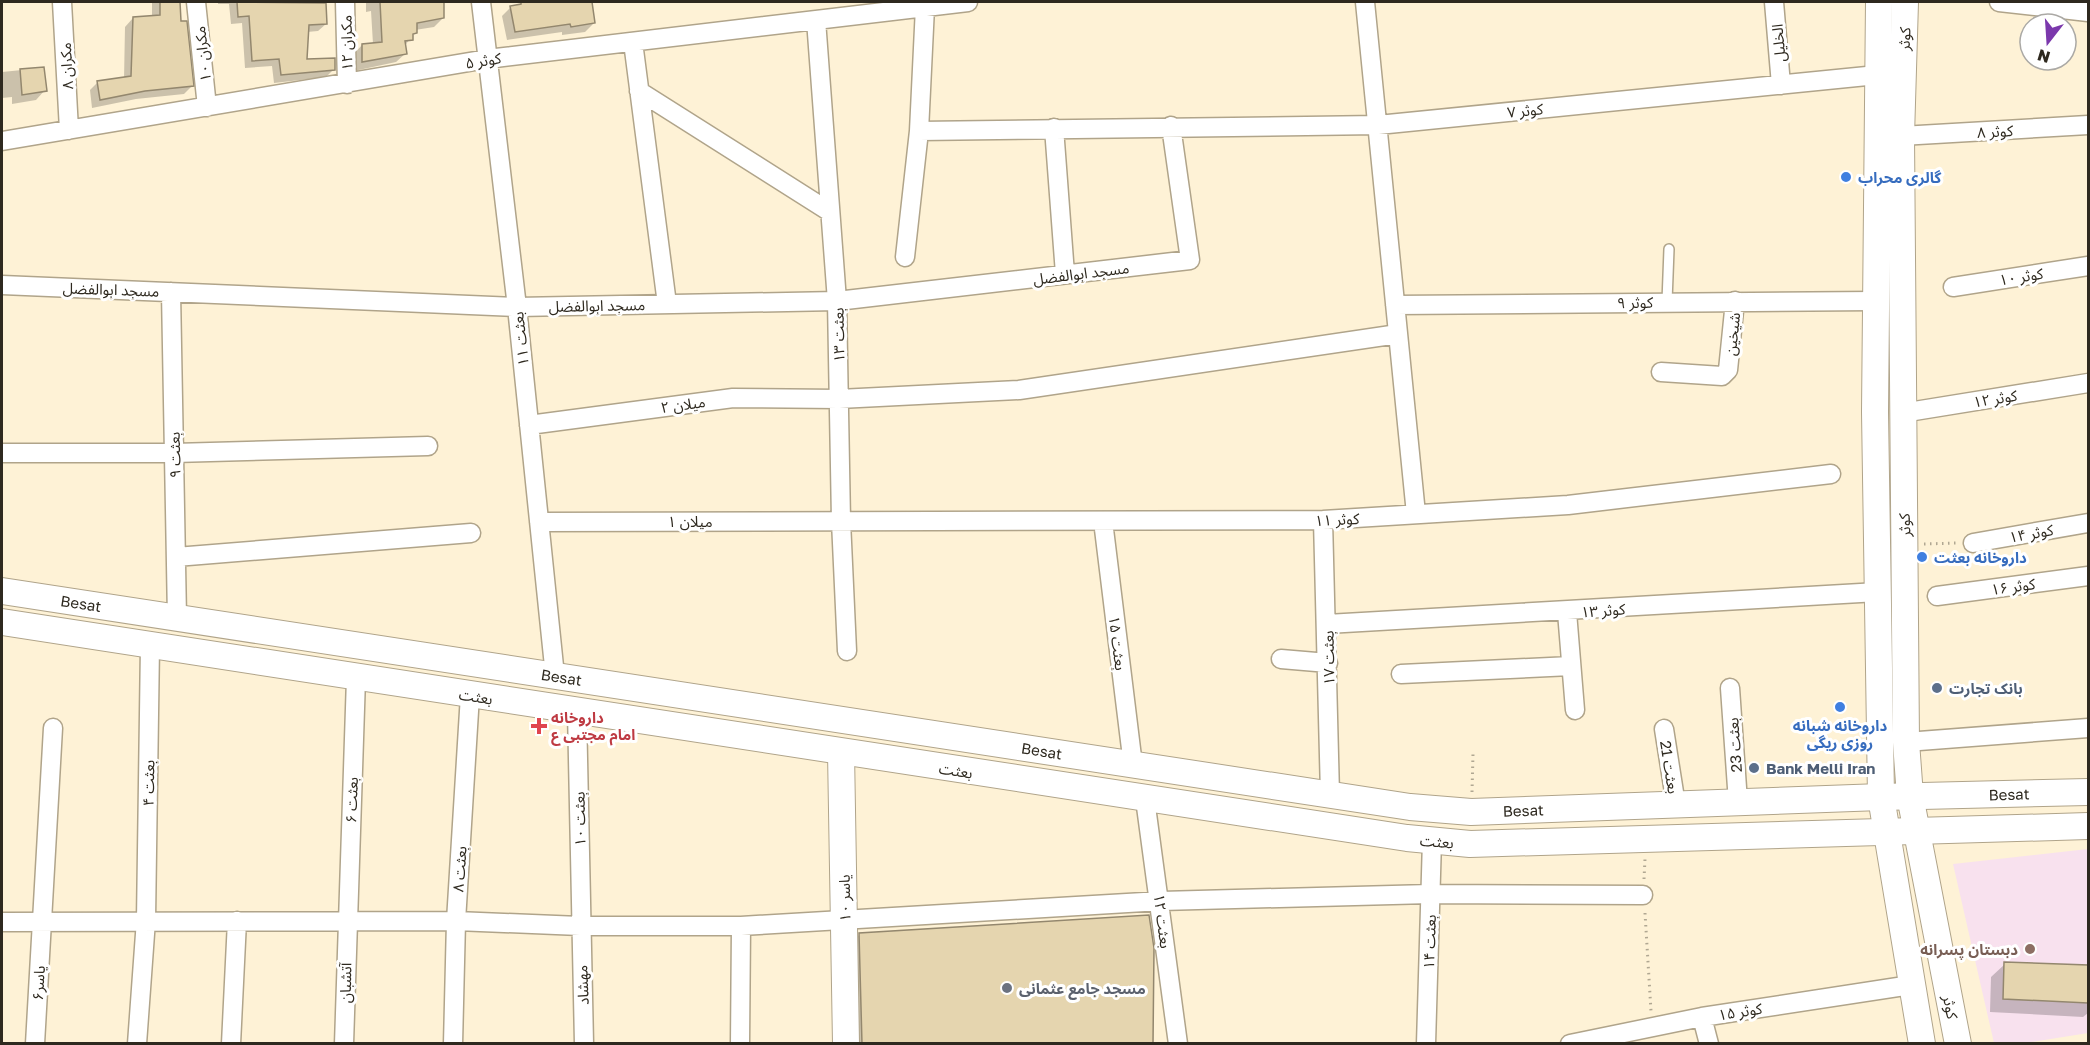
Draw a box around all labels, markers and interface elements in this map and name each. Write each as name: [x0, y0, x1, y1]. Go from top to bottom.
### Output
north arrow: [2018, 12, 2078, 72]
street label: مکران ۱۲: [337, 15, 356, 71]
street label: الخلیل: [1767, 23, 1790, 63]
street label: مکران ۱۰: [190, 25, 215, 83]
street label: کوثر: [1895, 26, 1914, 52]
street label: مکران ۸: [56, 42, 77, 90]
text: N: [2035, 45, 2052, 68]
street label: کوثر ۵: [464, 48, 503, 73]
street label: کوثر ۷: [1506, 99, 1545, 122]
street label: کوثر ۸: [1977, 121, 2014, 142]
place label: گالری محراب: [1858, 168, 1941, 187]
marker: گالری محراب: [1839, 170, 1853, 184]
street label: مسجد ابوالفضل: [1032, 258, 1130, 289]
street label: کوثر ۱۰: [1998, 263, 2045, 289]
street label: مسجد ابوالفضل: [62, 278, 160, 301]
street label: کوثر ۹: [1617, 293, 1654, 312]
street label: مسجد ابوالفضل: [549, 295, 646, 316]
street label: بعثت ۱۳: [829, 307, 848, 363]
street label: بعثت ۱۱: [508, 311, 532, 367]
street label: شیخین: [1721, 311, 1744, 357]
street label: کوثر ۱۲: [1972, 385, 2019, 411]
street label: میلان ۲: [659, 392, 707, 417]
street label: بعثت ۹: [165, 432, 183, 478]
street label: کوثر ۱۱: [1314, 509, 1361, 530]
street label: میلان ۱: [667, 512, 713, 531]
street label: کوثر: [1895, 512, 1914, 538]
street label: کوثر ۱۴: [2007, 520, 2056, 547]
place label: داروخانه بعثت: [1934, 548, 2027, 567]
marker: داروخانه بعثت: [1915, 550, 1929, 564]
street label: کوثر ۱۶: [1990, 574, 2037, 599]
street label: Besat: [59, 591, 103, 615]
street label: کوثر ۱۳: [1580, 599, 1627, 622]
street label: بعثت ۱۵: [1106, 615, 1130, 671]
street label: بعثت ۱۷: [1319, 630, 1338, 686]
street label: Besat: [540, 665, 583, 689]
place label: بانک تجارت: [1949, 679, 2023, 698]
marker: بانک تجارت: [1930, 681, 1944, 695]
street label: بعثت: [458, 684, 494, 708]
marker: داروخانه شبانه روزی ریگی: [1833, 700, 1847, 714]
place label: داروخانه امام مجتبی ع: [551, 708, 635, 746]
place label: داروخانه شبانه روزی ریگی: [1793, 716, 1887, 752]
street label: بعثت 23: [1723, 717, 1745, 773]
marker: داروخانه امام مجتبی ع: [532, 719, 546, 733]
street label: Besat: [1020, 739, 1063, 763]
street label: بعثت 21: [1657, 739, 1683, 795]
street label: بعثت: [938, 758, 974, 782]
place label: Bank Melli Iran: [1766, 759, 1875, 777]
street label: بعثت ۴: [139, 760, 157, 806]
marker: Bank Melli Iran: [1747, 761, 1761, 775]
street label: بعثت ۶: [341, 777, 361, 823]
street label: Besat: [1988, 784, 2030, 803]
street label: بعثت ۱۰: [570, 791, 589, 847]
street label: Besat: [1502, 800, 1544, 820]
street label: بعثت: [1419, 831, 1455, 851]
street label: بعثت ۸: [448, 845, 470, 893]
street label: یاسر ۱۰: [835, 874, 854, 922]
street label: بعثت ۱۲: [1151, 893, 1175, 949]
street label: بعثت ۱۴: [1419, 914, 1439, 970]
place label: دبستان پسرانه: [1920, 940, 2018, 960]
marker: دبستان پسرانه: [2023, 942, 2037, 956]
street label: آتشبان: [336, 962, 355, 1003]
street label: یاسر۶: [28, 965, 49, 1001]
street label: مهشاد: [572, 965, 593, 1005]
place label: مسجد جامع عثمانی: [1019, 979, 1146, 1000]
marker: مسجد جامع عثمانی: [1000, 981, 1014, 995]
street label: کوثر: [1939, 993, 1962, 1021]
street label: کوثر ۱۵: [1717, 998, 1764, 1024]

